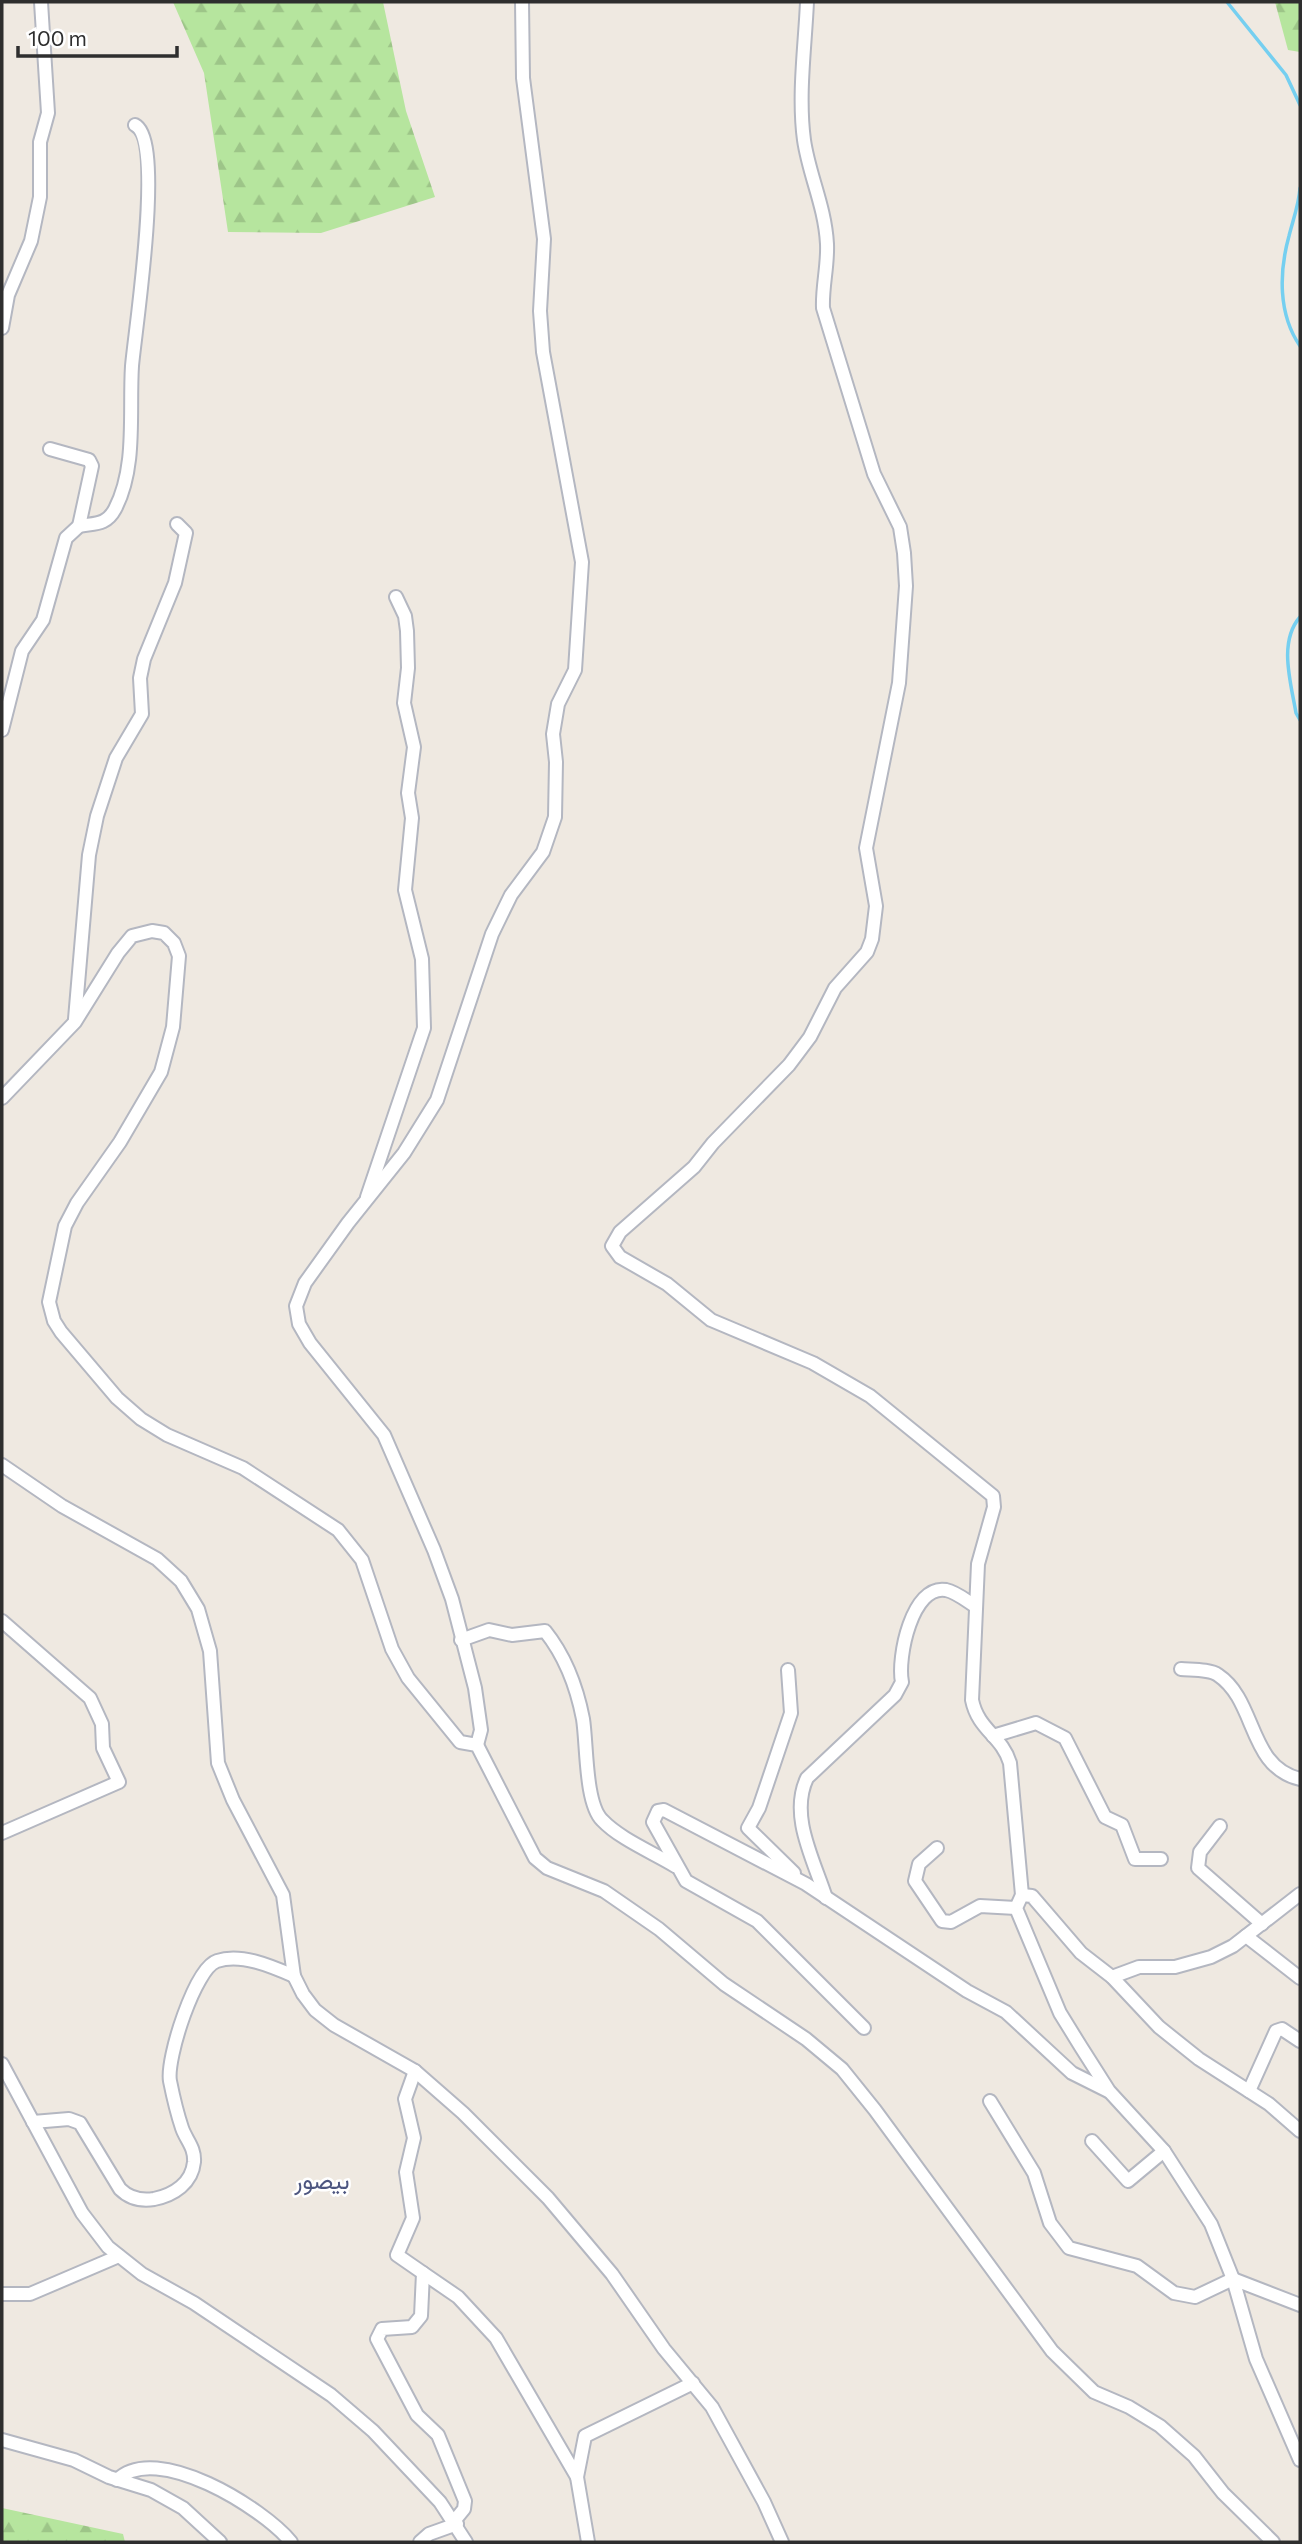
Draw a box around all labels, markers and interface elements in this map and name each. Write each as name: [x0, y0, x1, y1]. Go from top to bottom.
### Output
scale bar: [18, 14, 177, 58]
text: 100 m: [28, 25, 87, 50]
district label: بيصور: [293, 2165, 350, 2196]

